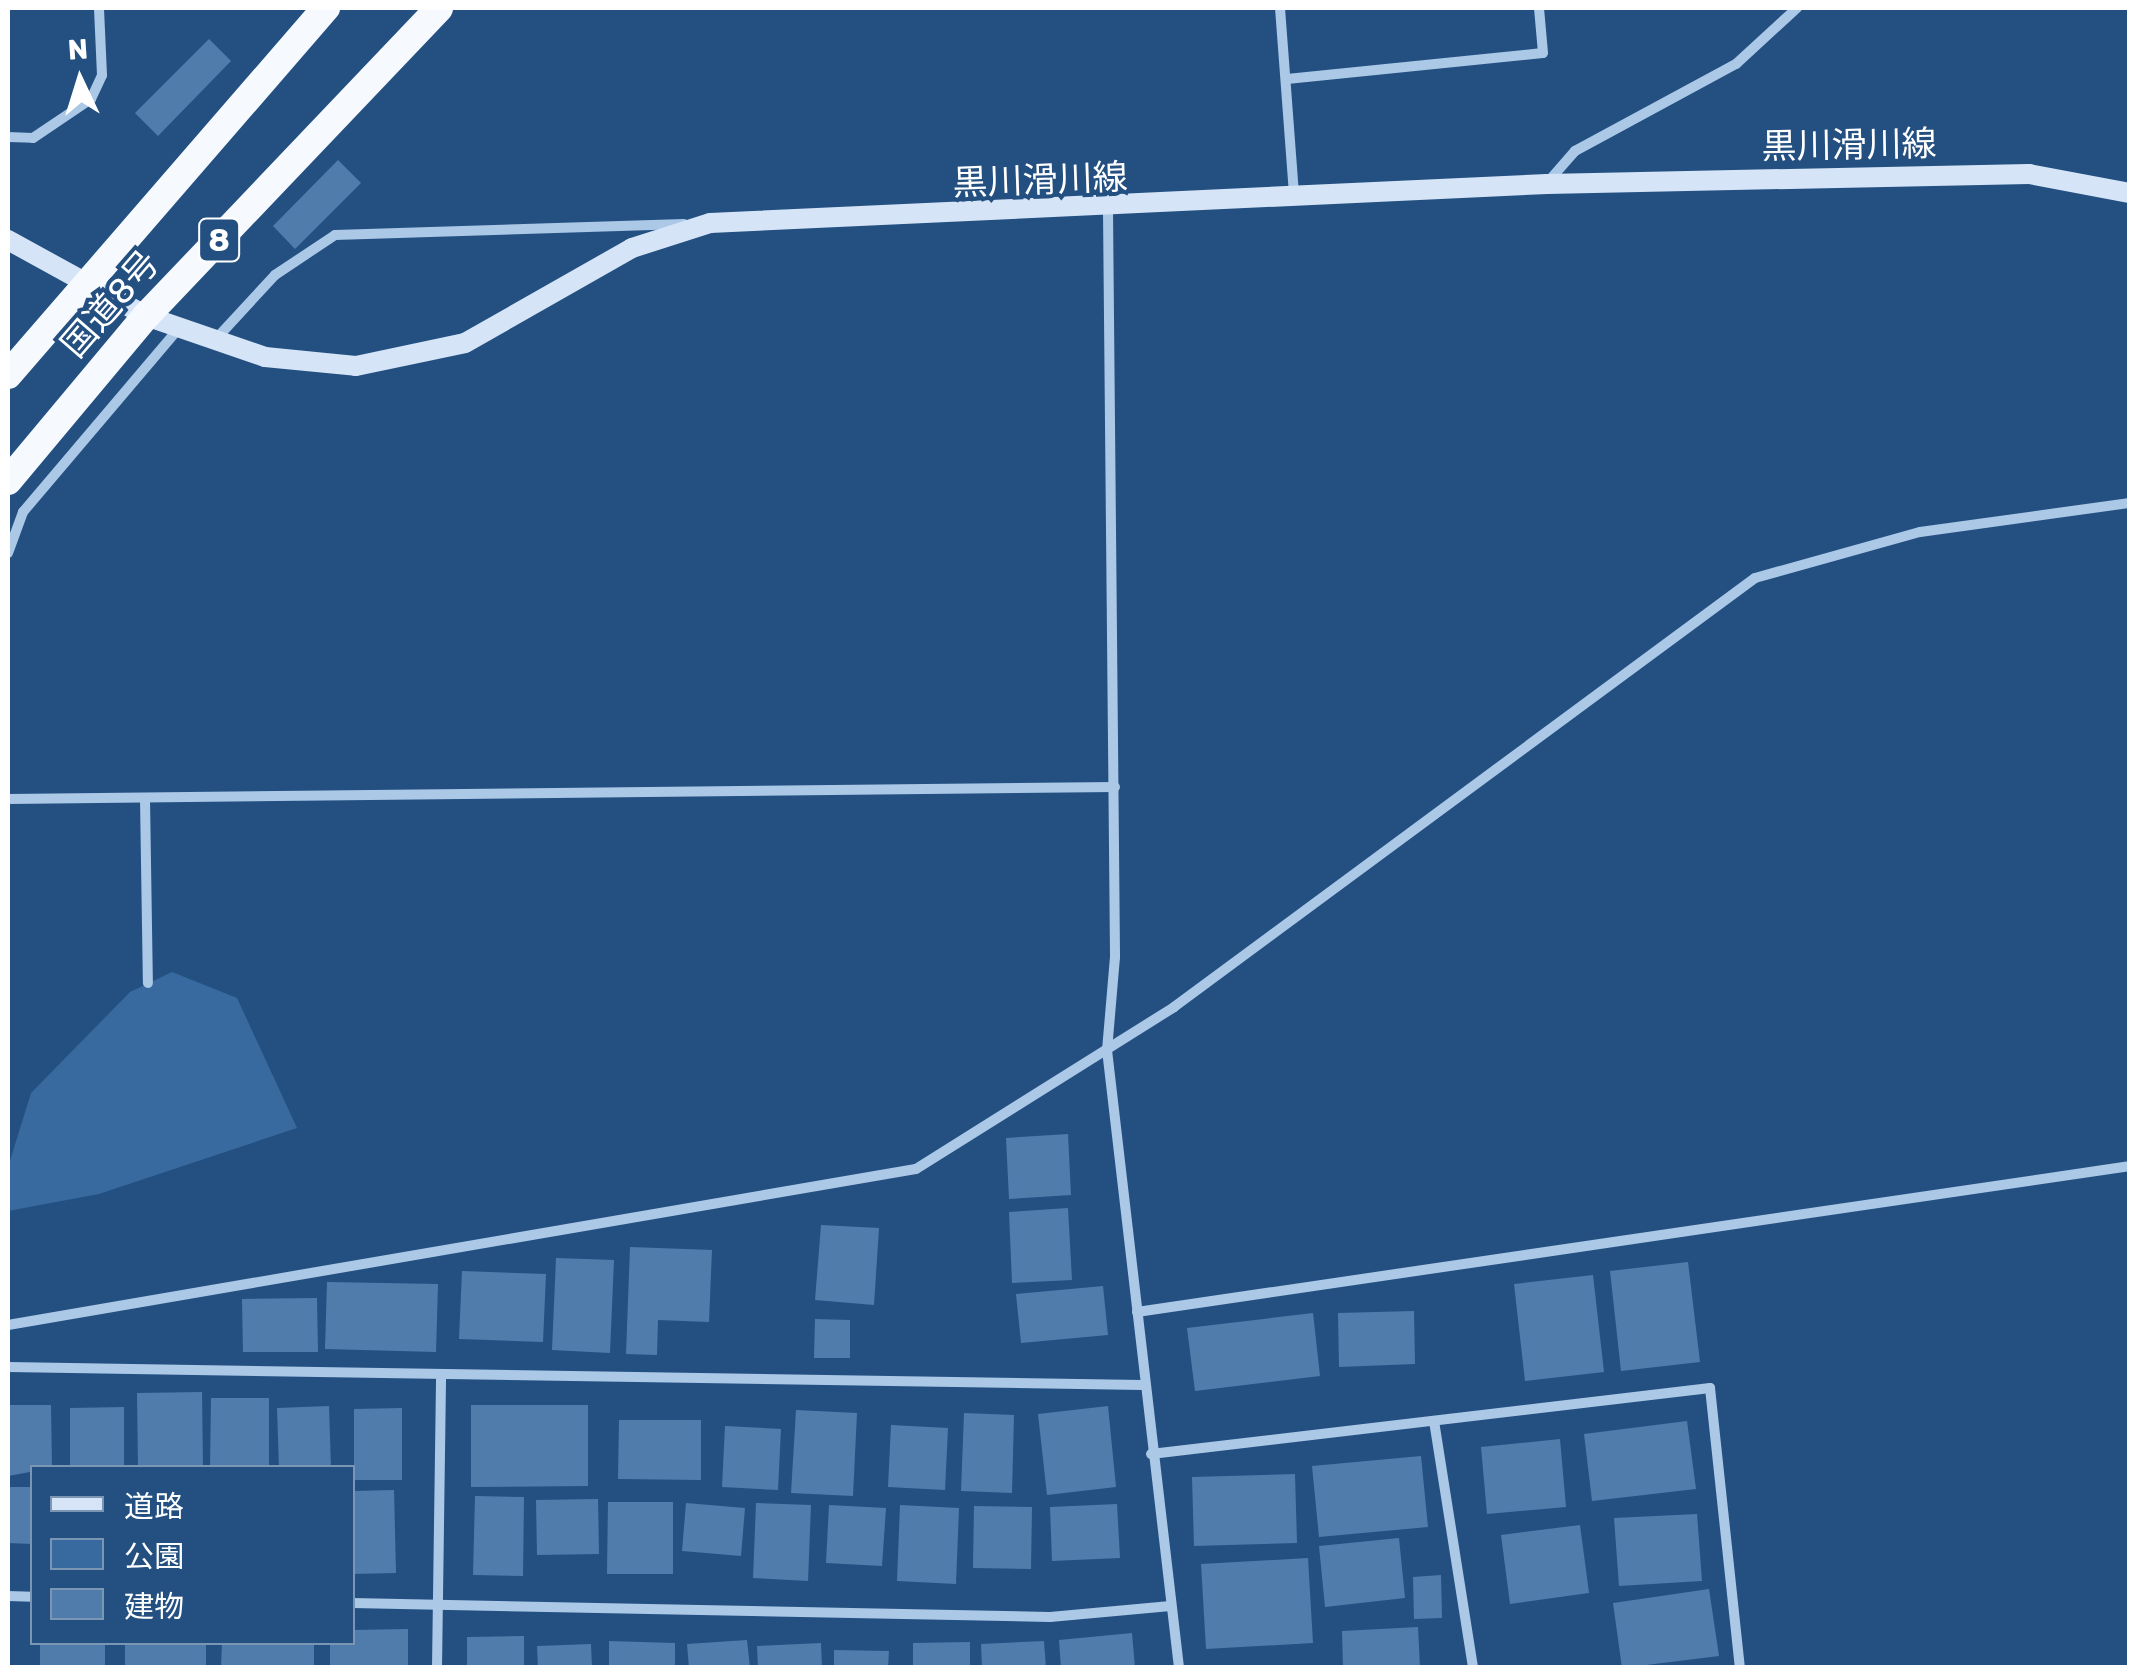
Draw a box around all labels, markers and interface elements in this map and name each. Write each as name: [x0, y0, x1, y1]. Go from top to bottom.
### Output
north arrow: [30, 30, 130, 130]
text: N: [67, 32, 89, 67]
street label: 黒川滑川線: [1761, 122, 1937, 168]
street label: 黒川滑川線: [952, 156, 1128, 204]
road number: 8: [196, 213, 242, 267]
street label: 国道8号: [52, 242, 168, 366]
legend: [30, 1465, 355, 1645]
text: 道路: [124, 1489, 184, 1525]
text: 公園: [124, 1539, 184, 1575]
text: 建物: [124, 1589, 184, 1625]

